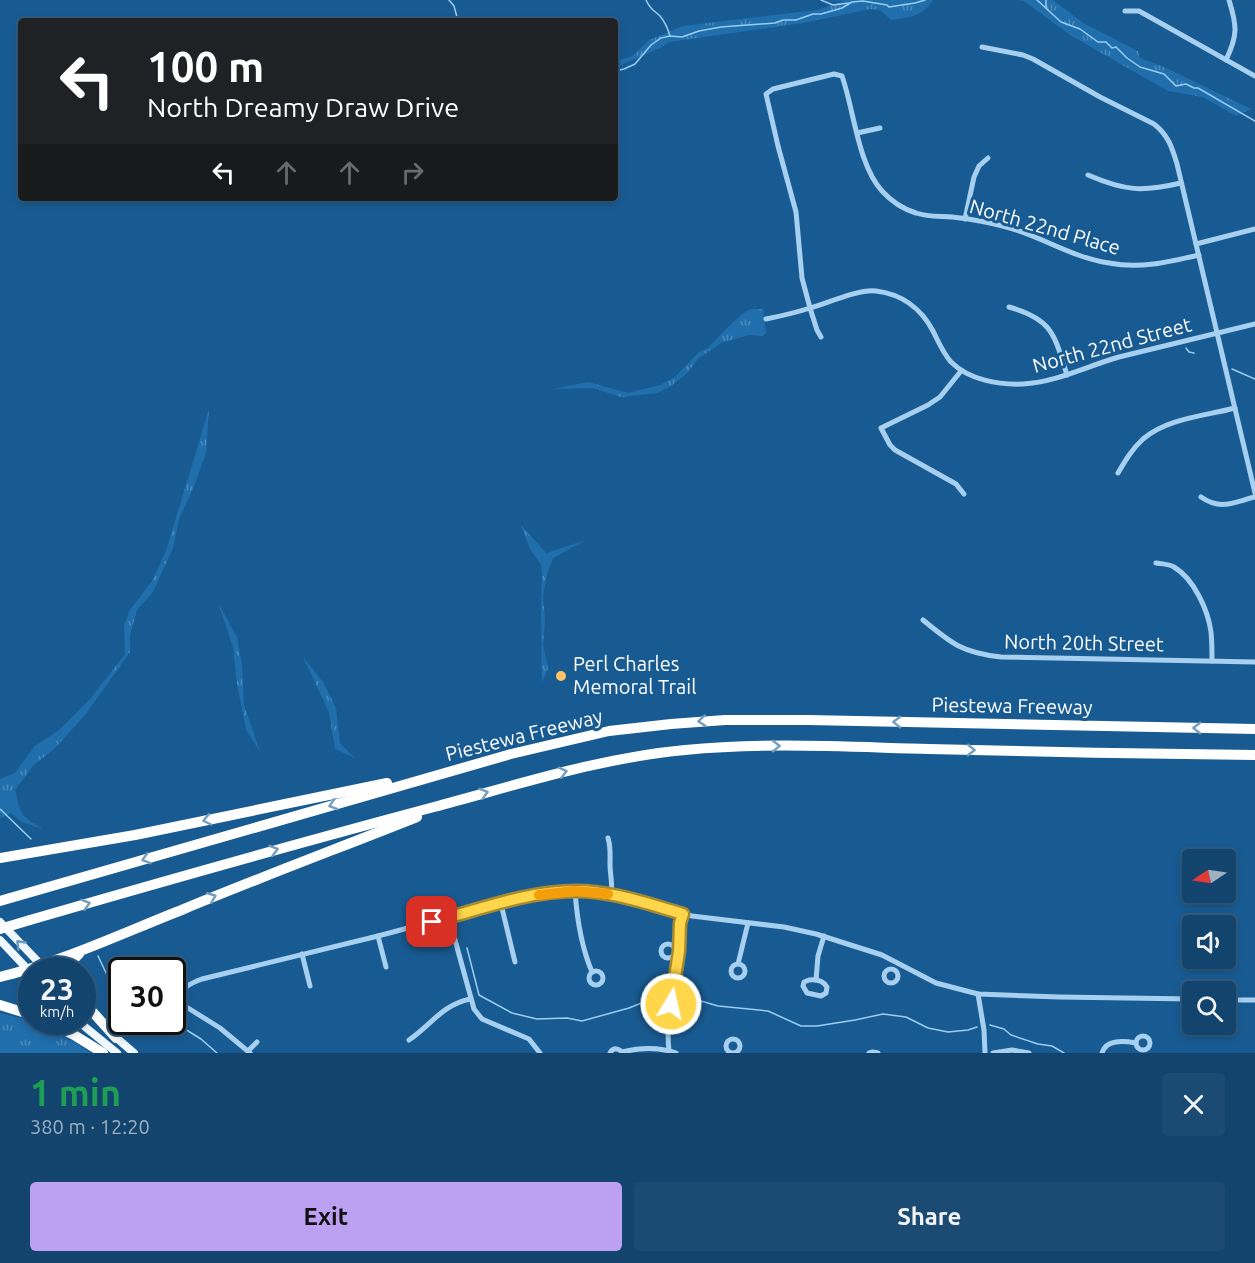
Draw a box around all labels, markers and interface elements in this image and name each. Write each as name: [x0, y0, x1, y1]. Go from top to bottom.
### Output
icon: left: [48, 42, 126, 120]
text: 100 m: [147, 43, 264, 90]
text: North Dreamy Draw Drive: [147, 92, 459, 122]
icon: left: [207, 156, 240, 189]
icon: ahead: [270, 156, 303, 189]
icon: ahead: [333, 156, 366, 189]
icon: right: [396, 156, 429, 189]
street label: North 22nd Place: [967, 194, 1123, 259]
street label: North 22nd Street: [1030, 312, 1194, 377]
street label: North 20th Street: [1004, 630, 1164, 655]
place label: Perl Charles Memoral Trail: [573, 652, 696, 698]
marker: Perl Charles Memoral Trail: [554, 669, 568, 683]
street label: Piestewa Freeway: [931, 693, 1093, 718]
street label: Piestewa Freeway: [443, 704, 605, 765]
one-way arrow: [697, 715, 706, 728]
one-way arrow: [892, 715, 901, 728]
one-way arrow: [1192, 722, 1201, 734]
one-way arrow: [772, 740, 781, 752]
one-way arrow: [967, 744, 976, 756]
one-way arrow: [557, 766, 567, 779]
one-way arrow: [478, 788, 489, 800]
one-way arrow: [328, 798, 339, 810]
one-way arrow: [202, 812, 212, 825]
one-way arrow: [269, 845, 279, 858]
north arrow: [1182, 849, 1236, 903]
map controls: [1182, 849, 1236, 1035]
one-way arrow: [141, 852, 152, 864]
one-way arrow: [206, 892, 217, 904]
pin: [406, 896, 457, 947]
one-way arrow: [81, 898, 91, 911]
icon: arrive: [415, 905, 448, 938]
button: sound: [1182, 915, 1236, 969]
one-way arrow: [17, 940, 28, 951]
speed limit sign: 30: [108, 957, 186, 1035]
text: 23: [40, 972, 74, 1006]
position arrow: [639, 972, 703, 1036]
button: search: [1182, 981, 1236, 1035]
text: km/h: [40, 1003, 74, 1020]
text: 1 min: [30, 1072, 121, 1113]
button: close: [1162, 1073, 1225, 1136]
text: 380 m · 12:20: [30, 1115, 150, 1138]
button: Exit: [30, 1182, 622, 1251]
button: Share: [634, 1182, 1225, 1251]

